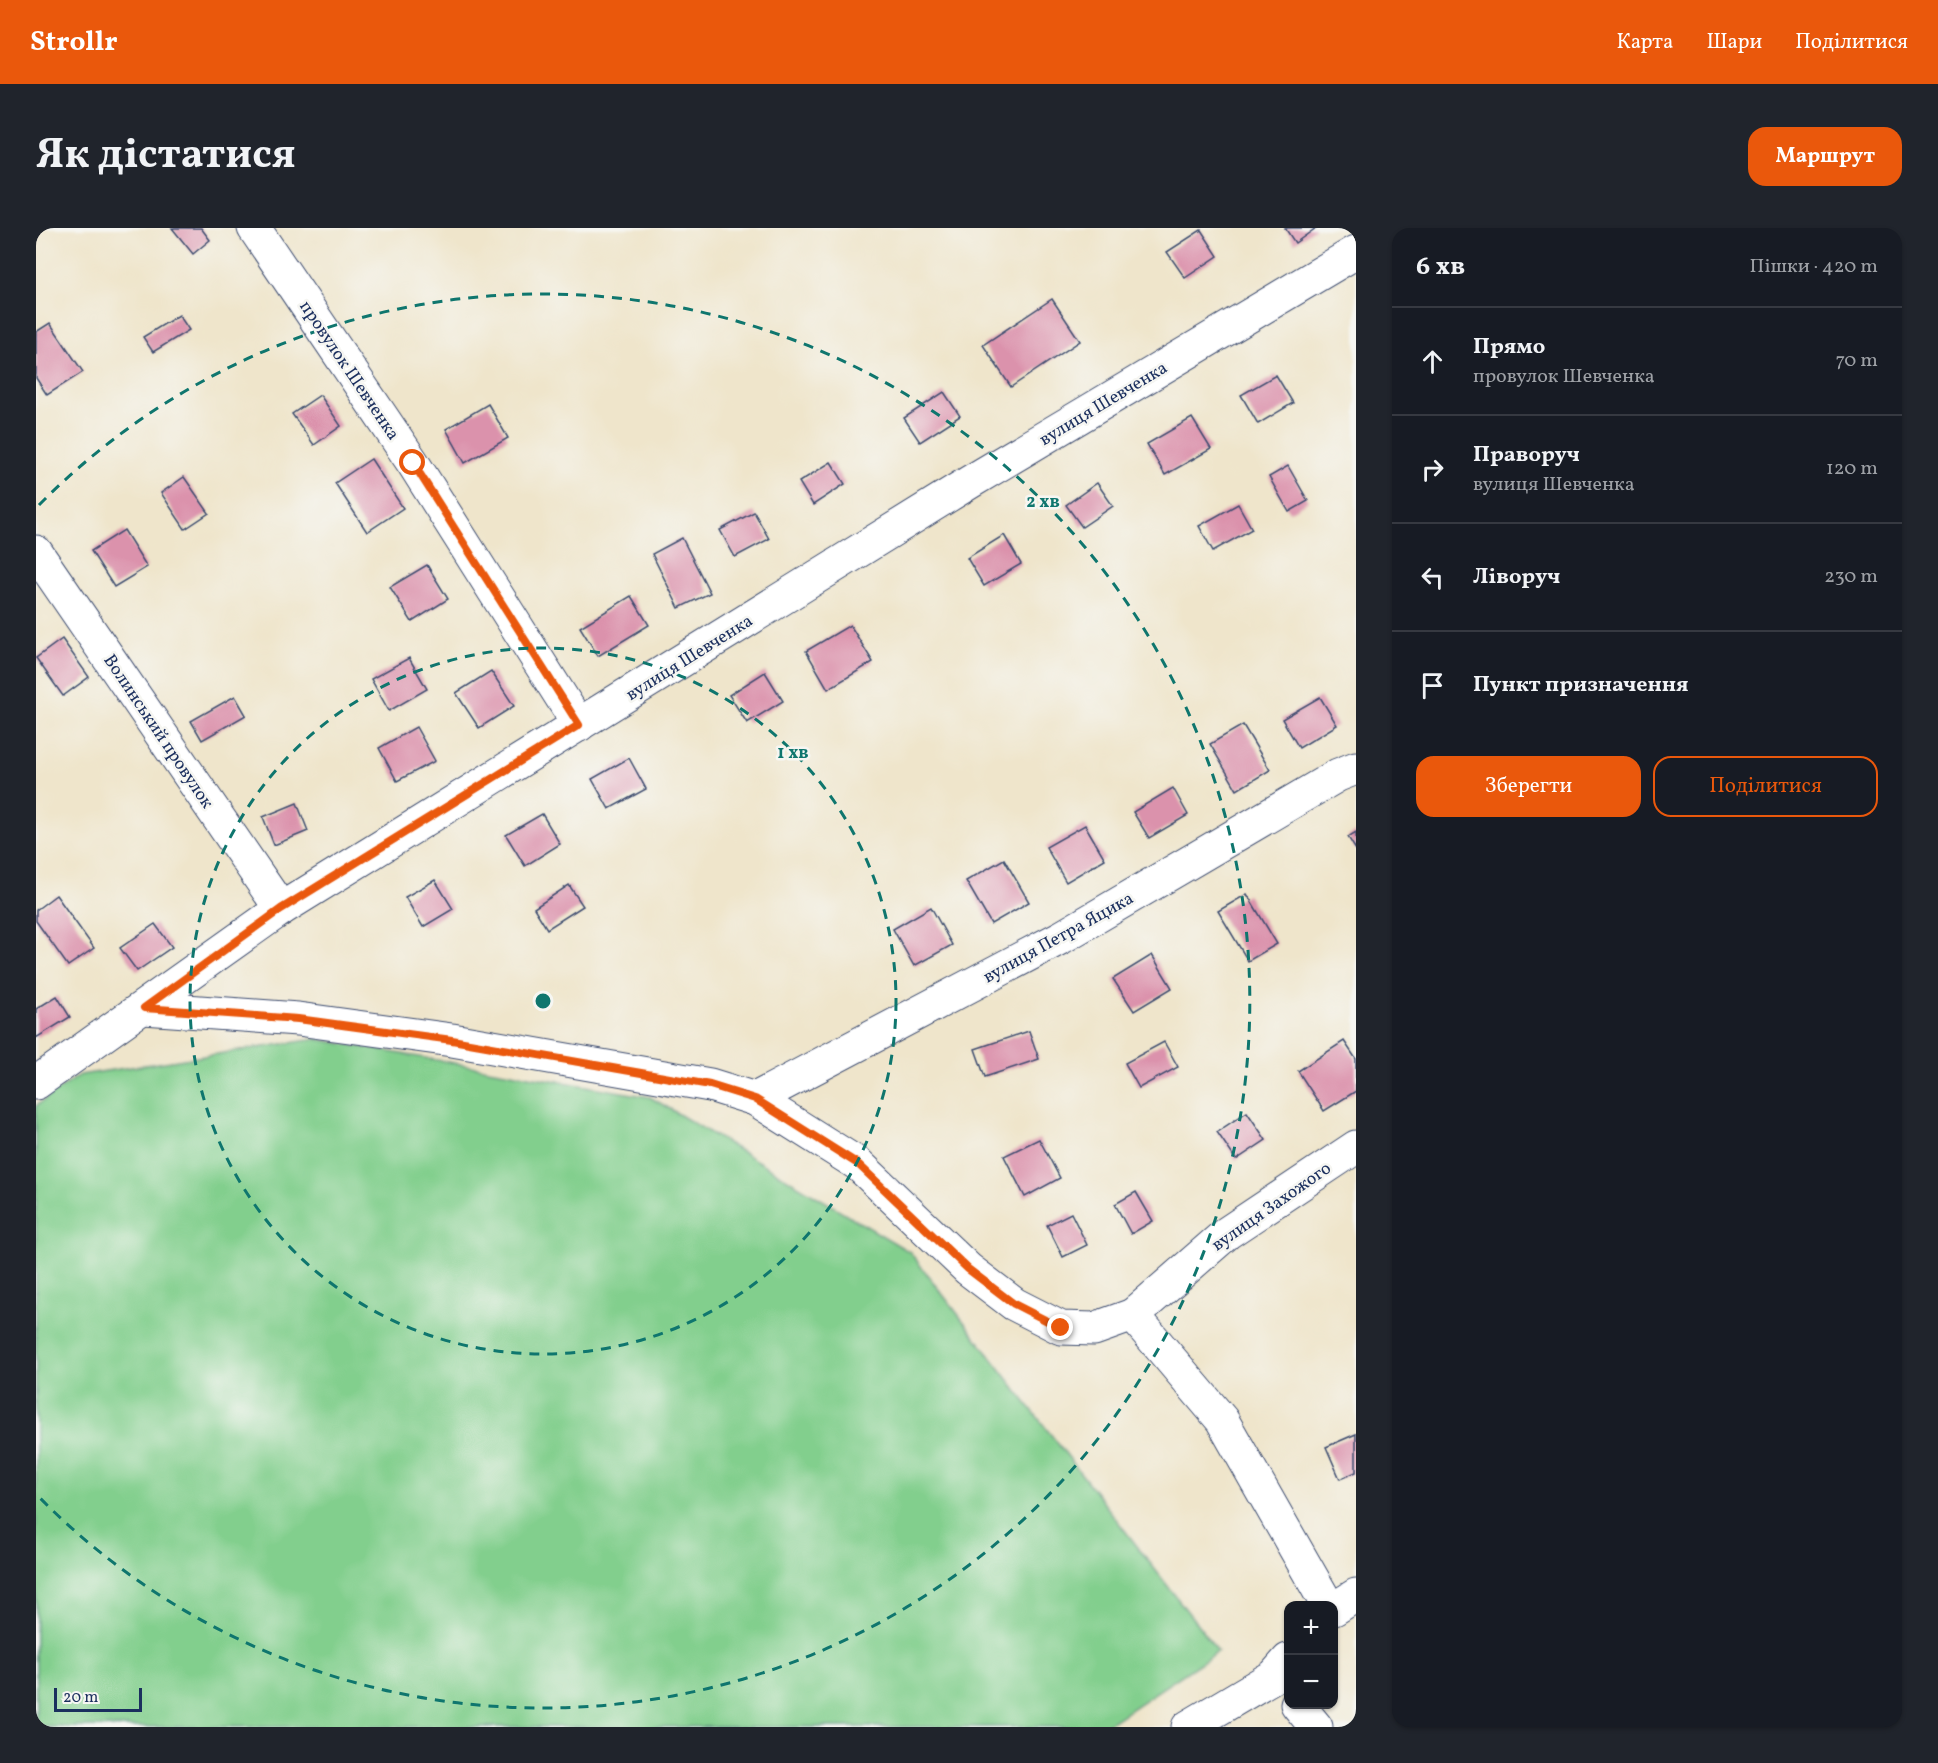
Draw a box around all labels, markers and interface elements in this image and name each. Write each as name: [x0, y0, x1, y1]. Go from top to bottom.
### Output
text: Strollr: [30, 23, 118, 62]
text: Карта: [1616, 28, 1673, 57]
text: Шари: [1706, 28, 1762, 57]
text: Поділитися: [1795, 28, 1908, 57]
text: Як дістатися: [36, 127, 296, 186]
button: Маршрут: [1748, 127, 1902, 186]
text: 6 хв: [1416, 249, 1465, 285]
text: Пішки · 420 m: [1750, 253, 1878, 281]
street label: провулок Шевченка: [293, 296, 405, 446]
text: Прямо: [1473, 332, 1545, 363]
icon: ahead: [1416, 345, 1449, 378]
text: 70 m: [1835, 347, 1878, 375]
street label: вулиця Шевченка: [1035, 356, 1173, 452]
text: провулок Шевченка: [1473, 363, 1655, 391]
text: Праворуч: [1473, 440, 1580, 471]
route start: [399, 449, 425, 475]
icon: right: [1416, 453, 1449, 486]
text: 120 m: [1826, 455, 1878, 483]
text: вулиця Шевченка: [1473, 471, 1635, 499]
text: 2 хв: [1026, 490, 1060, 515]
icon: left: [1416, 561, 1449, 594]
text: Ліворуч: [1473, 562, 1560, 593]
text: 230 m: [1824, 563, 1878, 591]
street label: вулиця Шевченка: [621, 609, 758, 707]
street label: Волинський провулок: [97, 650, 219, 814]
icon: arrive: [1416, 669, 1449, 702]
text: Пункт призначення: [1473, 670, 1689, 701]
text: 1 хв: [777, 741, 809, 766]
button: Зберегти: [1416, 756, 1641, 817]
button: Поділитися: [1653, 756, 1878, 817]
street label: вулиця Петра Яцика: [979, 887, 1139, 990]
centre of rings: [533, 991, 553, 1011]
street label: вулиця Захожого: [1207, 1157, 1337, 1258]
route end: [1047, 1314, 1073, 1340]
map controls: [1284, 1601, 1338, 1709]
button: +: [1284, 1601, 1338, 1655]
button: −: [1284, 1655, 1338, 1709]
scale bar: [54, 1685, 142, 1712]
text: 20 m: [63, 1687, 98, 1709]

